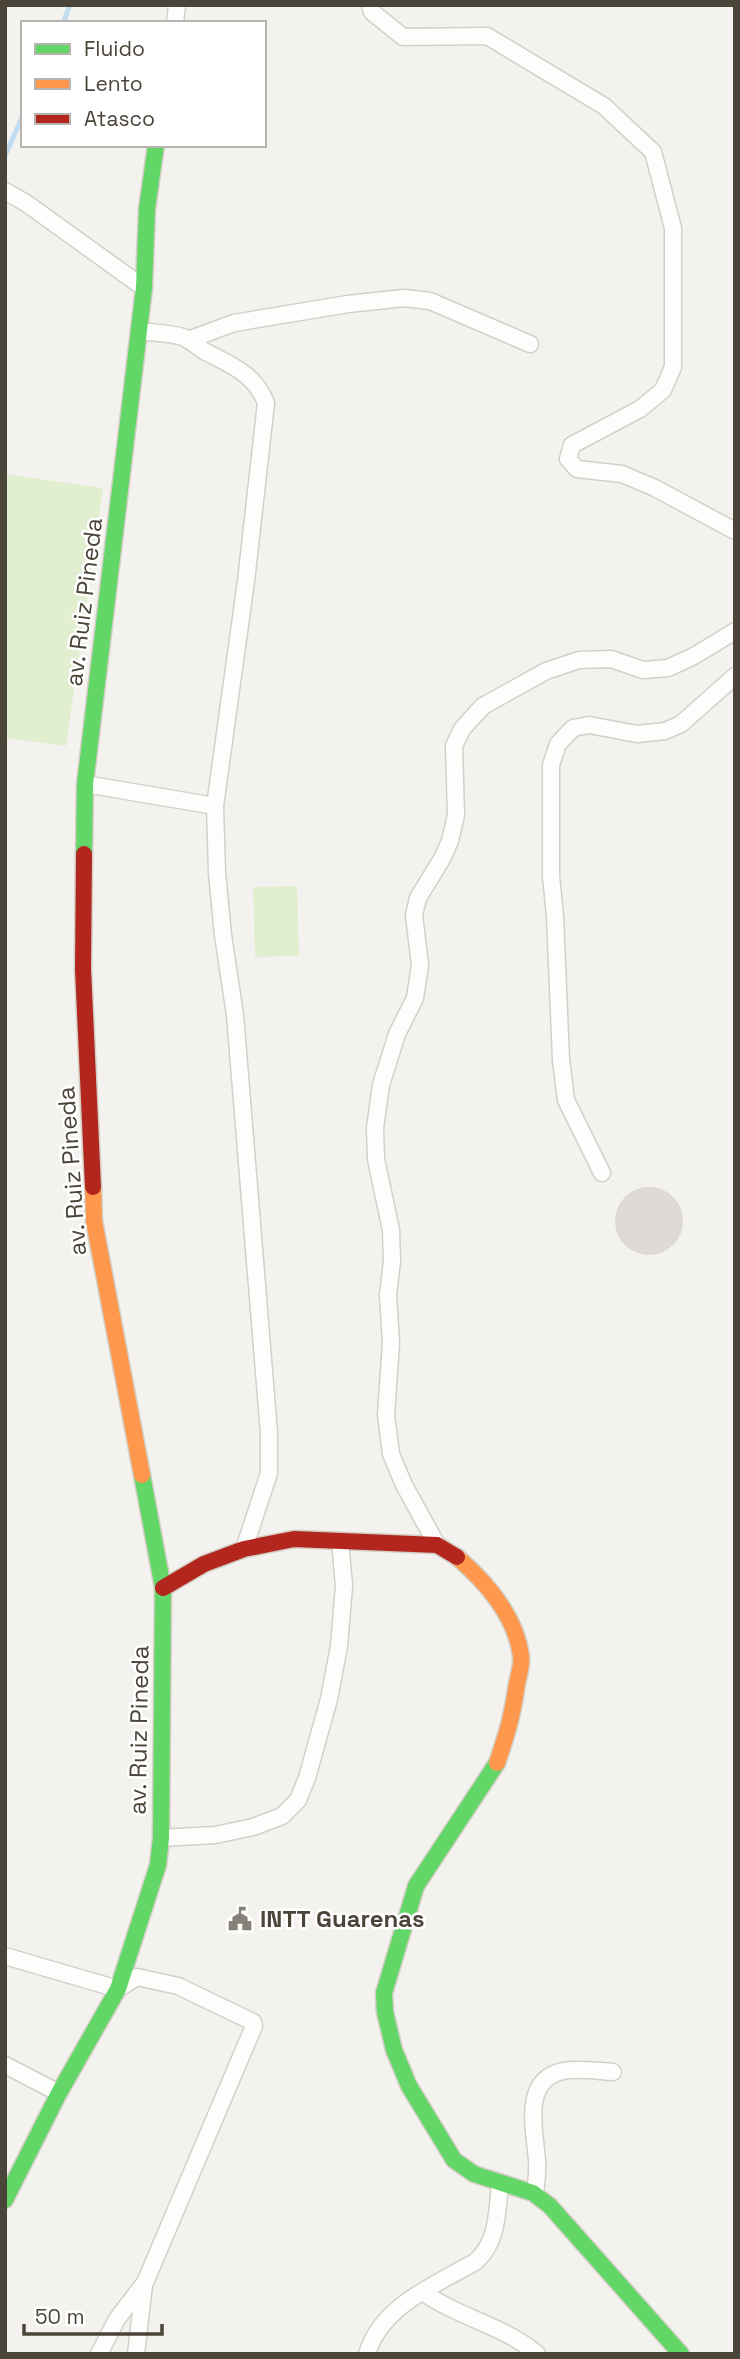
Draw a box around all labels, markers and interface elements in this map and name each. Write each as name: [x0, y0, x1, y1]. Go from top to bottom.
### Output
legend: [21, 21, 266, 147]
text: Fluido: [84, 35, 145, 62]
text: Lento: [84, 70, 143, 97]
text: Atasco: [84, 105, 155, 132]
street label: av. Ruiz Pineda: [58, 516, 109, 688]
street label: av. Ruiz Pineda: [50, 1085, 93, 1257]
street label: av. Ruiz Pineda: [122, 1645, 155, 1815]
place label: INTT Guarenas: [260, 1903, 425, 1934]
public building icon: INTT Guarenas: [226, 1905, 254, 1933]
scale bar: [24, 2292, 163, 2336]
text: 50 m: [35, 2303, 85, 2330]

